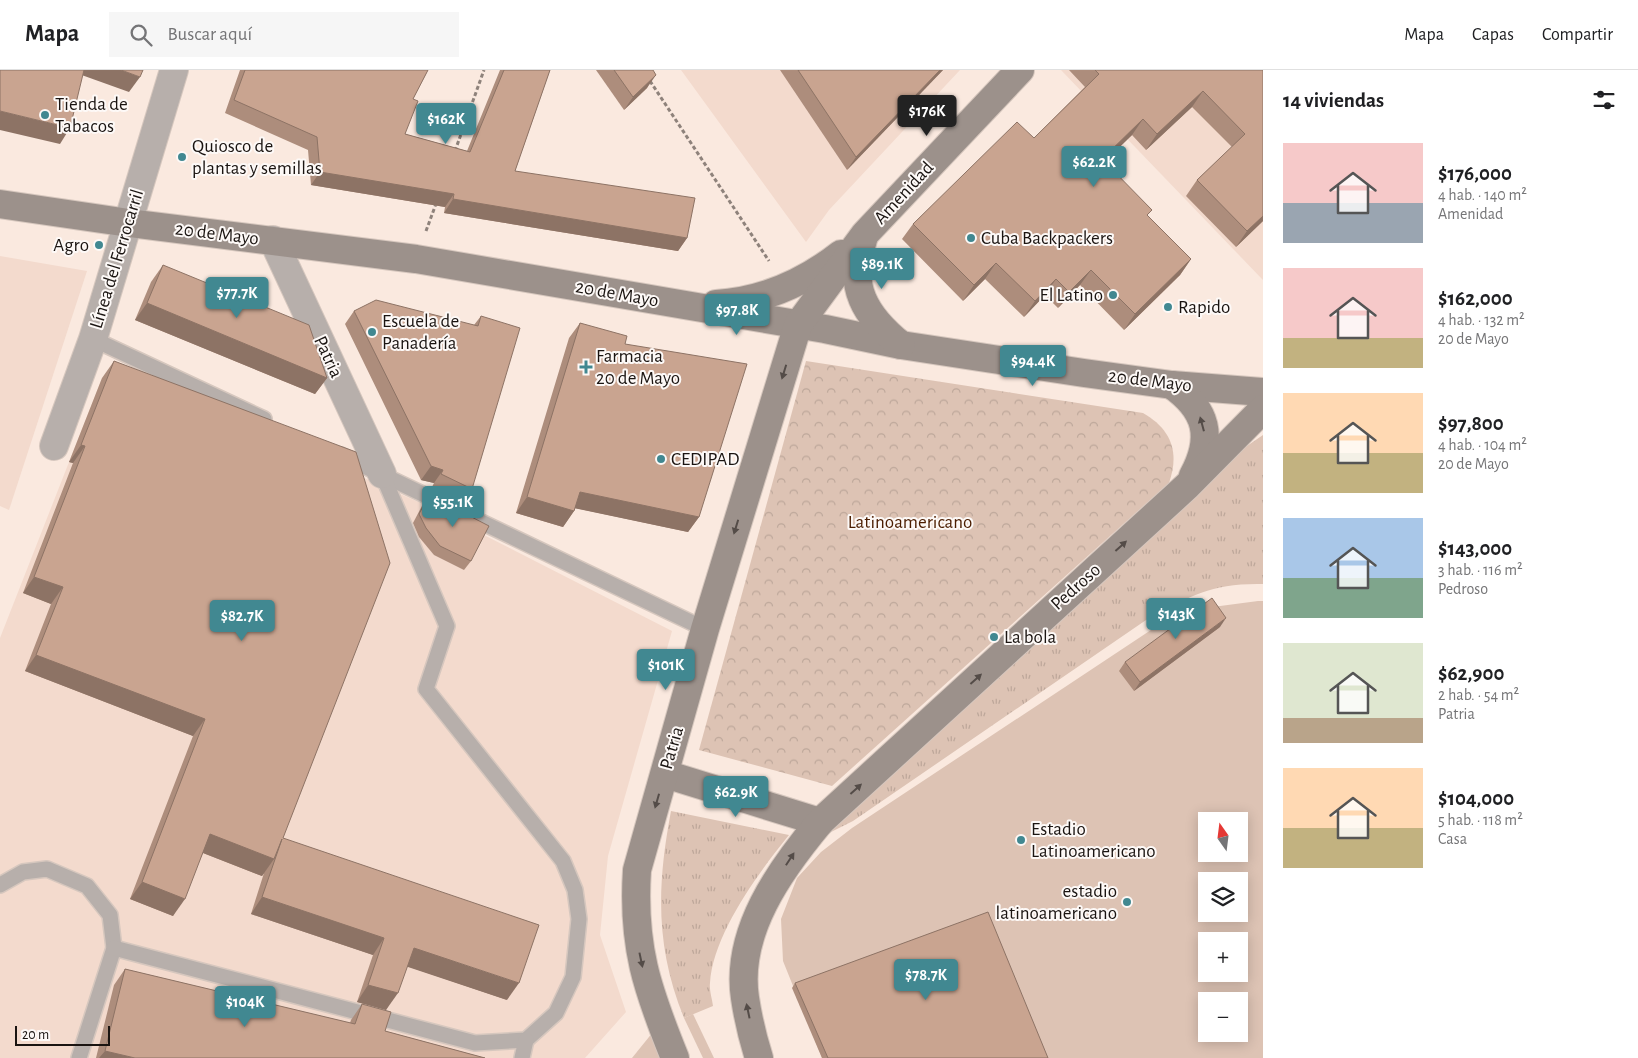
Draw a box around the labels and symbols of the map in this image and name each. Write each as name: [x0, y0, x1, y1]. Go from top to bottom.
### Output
pin: $176K: [892, 94, 962, 137]
place label: Tienda de Tabacos: [55, 95, 128, 136]
pin: $162K: [411, 102, 481, 145]
marker: Tienda de Tabacos: [39, 109, 51, 121]
place label: Quiosco de plantas y semillas: [192, 137, 322, 178]
pin: $62.2K: [1053, 146, 1135, 188]
marker: Quiosco de plantas y semillas: [176, 151, 188, 163]
street label: Amenidad: [871, 158, 938, 228]
street label: Línea del Ferrocarril: [87, 187, 147, 331]
street label: 20 de Mayo: [174, 219, 260, 249]
place label: Cuba Backpackers: [981, 229, 1113, 248]
marker: Cuba Backpackers: [965, 232, 977, 244]
place label: Agro: [53, 236, 89, 255]
marker: Agro: [93, 239, 105, 251]
pin: $89.1K: [841, 248, 923, 290]
pin: $77.7K: [196, 276, 278, 319]
street label: 20 de Mayo: [574, 277, 660, 311]
place label: El Latino: [1040, 286, 1103, 305]
marker: El Latino: [1107, 289, 1119, 301]
pin: $97.8K: [696, 294, 778, 336]
place label: Rapido: [1178, 298, 1230, 317]
marker: Rapido: [1162, 301, 1174, 313]
place label: Escuela de Panadería: [382, 312, 459, 353]
marker: Escuela de Panadería: [366, 326, 378, 338]
street label: Patria: [310, 333, 346, 381]
pin: $94.4K: [992, 344, 1074, 387]
place label: Farmacia 20 de Mayo: [596, 347, 680, 388]
marker: Farmacia 20 de Mayo: [580, 361, 592, 373]
one-way arrow: [780, 365, 788, 380]
street label: 20 de Mayo: [1107, 366, 1193, 396]
one-way arrow: [1198, 417, 1206, 432]
place label: CEDIPAD: [671, 450, 740, 469]
marker: CEDIPAD: [655, 453, 667, 465]
pin: $55.1K: [412, 486, 494, 528]
park label: Latinoamericano: [848, 513, 972, 532]
one-way arrow: [732, 520, 740, 535]
one-way arrow: [1115, 540, 1127, 552]
street label: Pedroso: [1048, 560, 1104, 614]
pin: $143K: [1141, 598, 1211, 640]
pin: $82.7K: [201, 600, 283, 642]
place label: La bola: [1004, 628, 1057, 647]
marker: La bola: [988, 631, 1000, 643]
pin: $101K: [631, 648, 701, 691]
one-way arrow: [969, 674, 982, 685]
street label: Patria: [657, 724, 687, 772]
pin: $62.9K: [695, 776, 777, 818]
one-way arrow: [849, 783, 861, 795]
one-way arrow: [652, 793, 660, 808]
north arrow: [1198, 812, 1248, 862]
place label: Estadio Latinoamericano: [1031, 820, 1156, 861]
marker: Estadio Latinoamericano: [1015, 834, 1027, 846]
one-way arrow: [785, 852, 795, 866]
place label: estadio latinoamericano: [996, 882, 1117, 923]
marker: estadio latinoamericano: [1121, 896, 1133, 908]
one-way arrow: [637, 952, 645, 968]
pin: $78.7K: [885, 958, 967, 1001]
pin: $104K: [210, 986, 280, 1028]
one-way arrow: [744, 1003, 752, 1018]
scale bar: [15, 1023, 110, 1046]

